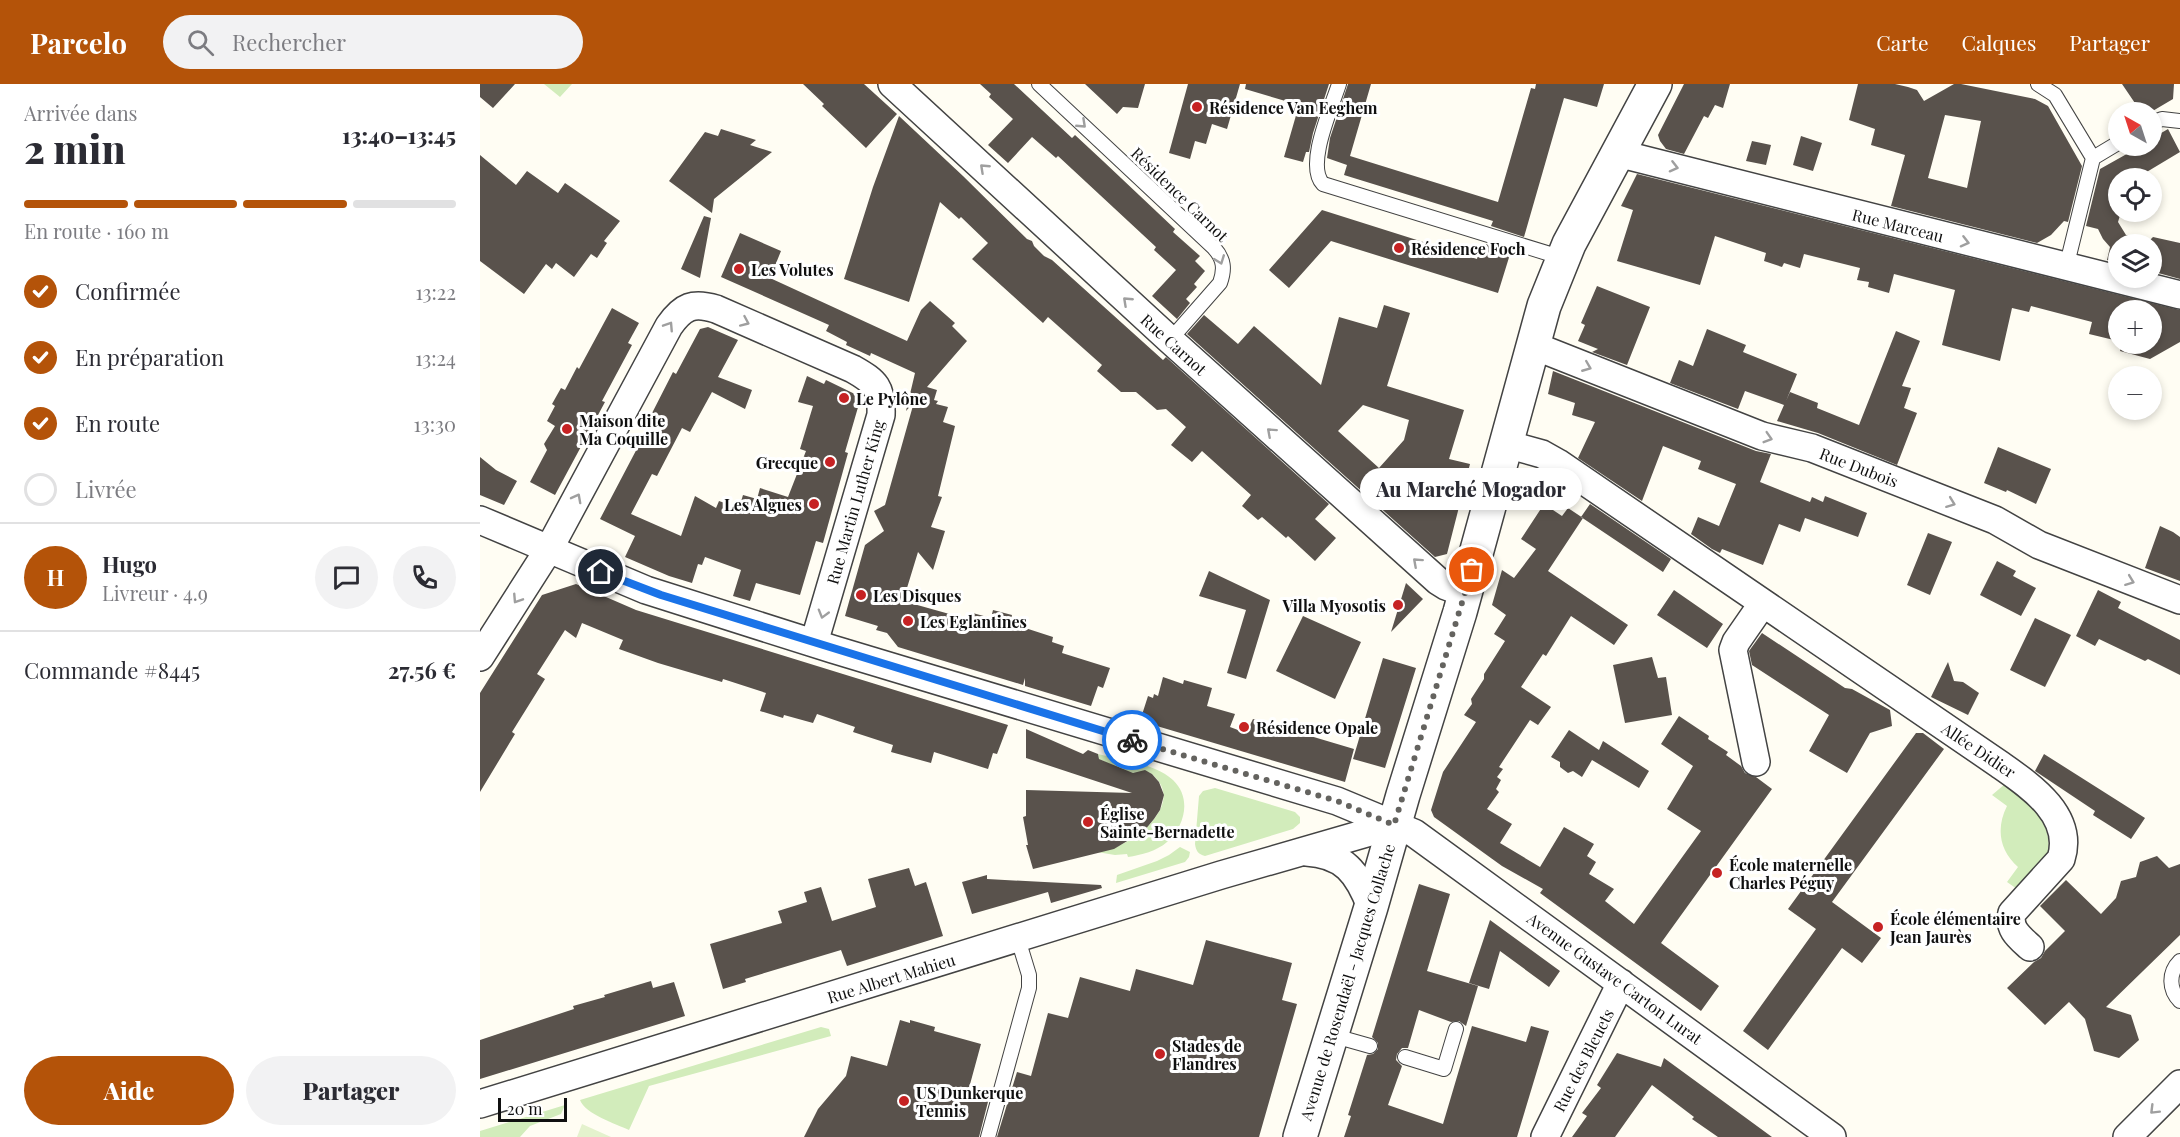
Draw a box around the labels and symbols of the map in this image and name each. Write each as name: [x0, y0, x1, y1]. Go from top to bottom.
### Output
place label: Résidence Van Eeghem: [1209, 97, 1378, 118]
marker: Résidence Van Eeghem: [1190, 100, 1204, 114]
north arrow: [2108, 102, 2162, 156]
one-way arrow: [1075, 117, 1086, 128]
street label: Résidence Carnot: [1127, 142, 1233, 246]
one-way arrow: [1669, 160, 1679, 173]
one-way arrow: [980, 165, 991, 176]
street label: Rue Marceau: [1850, 204, 1946, 246]
one-way arrow: [1959, 234, 1969, 247]
place label: Résidence Foch: [1411, 238, 1526, 259]
marker: Résidence Foch: [1392, 241, 1406, 255]
one-way arrow: [1213, 253, 1225, 264]
place label: Les Volutes: [751, 259, 834, 280]
marker: Les Volutes: [732, 262, 746, 276]
one-way arrow: [1123, 297, 1134, 308]
street label: Rue Carnot: [1137, 309, 1212, 379]
one-way arrow: [739, 314, 750, 326]
one-way arrow: [662, 322, 673, 333]
one-way arrow: [1580, 360, 1591, 372]
place label: Le Pylône: [856, 388, 927, 409]
marker: Le Pylône: [837, 391, 851, 405]
place label: Maison dite Ma Coquille: [579, 410, 668, 449]
street label: Rue Martin Luther King: [821, 417, 889, 587]
marker: Maison dite Ma Coquille: [560, 422, 574, 436]
one-way arrow: [1268, 428, 1278, 439]
one-way arrow: [1762, 431, 1773, 443]
street label: Rue Dubois: [1817, 442, 1901, 492]
place label: Grecque: [756, 452, 818, 473]
marker: Grecque: [823, 455, 837, 469]
callout: Au Marché Mogador: [1361, 468, 1583, 510]
one-way arrow: [570, 494, 581, 504]
place label: Les Algues: [724, 494, 802, 515]
one-way arrow: [1945, 496, 1956, 508]
marker: Les Algues: [807, 497, 821, 511]
pin: [1446, 544, 1497, 595]
pin: [575, 546, 626, 597]
one-way arrow: [1413, 558, 1423, 569]
one-way arrow: [2124, 573, 2135, 586]
place label: Les Disques: [873, 585, 961, 606]
marker: Les Disques: [854, 588, 868, 602]
one-way arrow: [514, 592, 525, 603]
place label: Villa Myosotis: [1282, 595, 1386, 616]
marker: Villa Myosotis: [1391, 598, 1405, 612]
one-way arrow: [818, 608, 830, 619]
place label: Les Eglantines: [920, 611, 1027, 632]
marker: Les Eglantines: [901, 614, 915, 628]
courier: [1102, 710, 1162, 770]
place label: Résidence Opale: [1256, 717, 1378, 738]
street label: Allée Didier: [1937, 717, 2020, 782]
marker: Résidence Opale: [1237, 720, 1251, 734]
place label: Église Sainte-Bernadette: [1100, 803, 1234, 842]
marker: Église Sainte-Bernadette: [1081, 815, 1095, 829]
street label: Avenue de Rosendaël - Jacques Collache: [1295, 841, 1399, 1124]
place label: École maternelle Charles Péguy: [1729, 854, 1852, 893]
marker: École maternelle Charles Péguy: [1710, 866, 1724, 880]
street label: Avenue Gustave Carton Lurat: [1523, 907, 1707, 1049]
place label: École élémentaire Jean Jaurès: [1889, 908, 2021, 947]
marker: École élémentaire Jean Jaurès: [1871, 920, 1885, 934]
street label: Rue Albert Mahieu: [824, 949, 958, 1007]
street label: Rue des Bleuets: [1548, 1005, 1618, 1115]
place label: Stades de Flandres: [1172, 1035, 1242, 1074]
marker: Stades de Flandres: [1153, 1047, 1167, 1061]
place label: US Dunkerque Tennis: [916, 1082, 1023, 1121]
marker: US Dunkerque Tennis: [897, 1094, 911, 1108]
scale bar: [498, 1095, 567, 1122]
one-way arrow: [2150, 1103, 2161, 1114]

